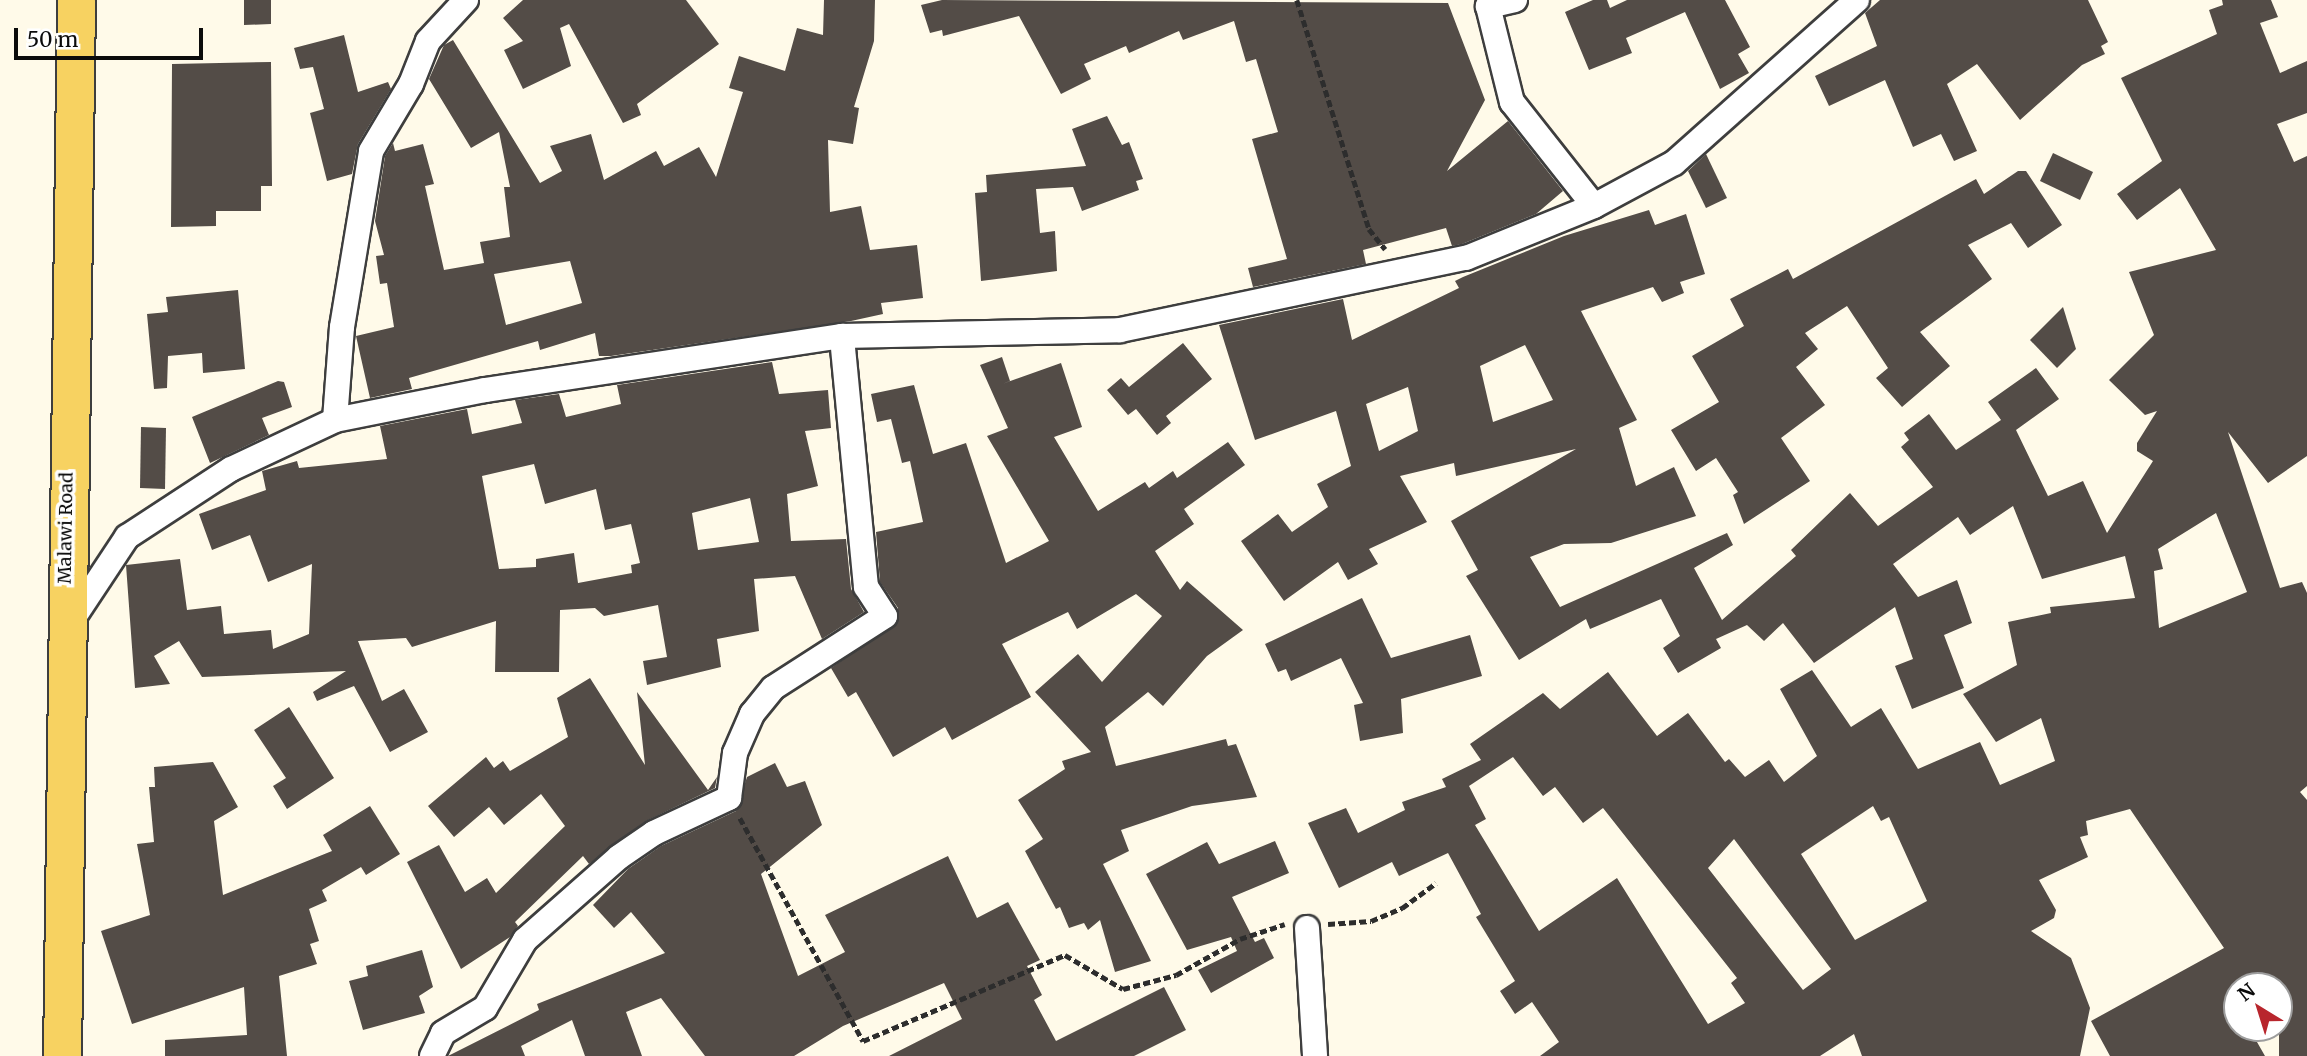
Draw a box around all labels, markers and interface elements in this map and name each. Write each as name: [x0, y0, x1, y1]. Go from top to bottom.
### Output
scale bar: [18, 14, 206, 58]
text: 50 m: [27, 26, 78, 53]
street label: Malawi Road: [54, 472, 78, 584]
north arrow: [2223, 972, 2293, 1042]
text: N: [2233, 978, 2260, 1006]

